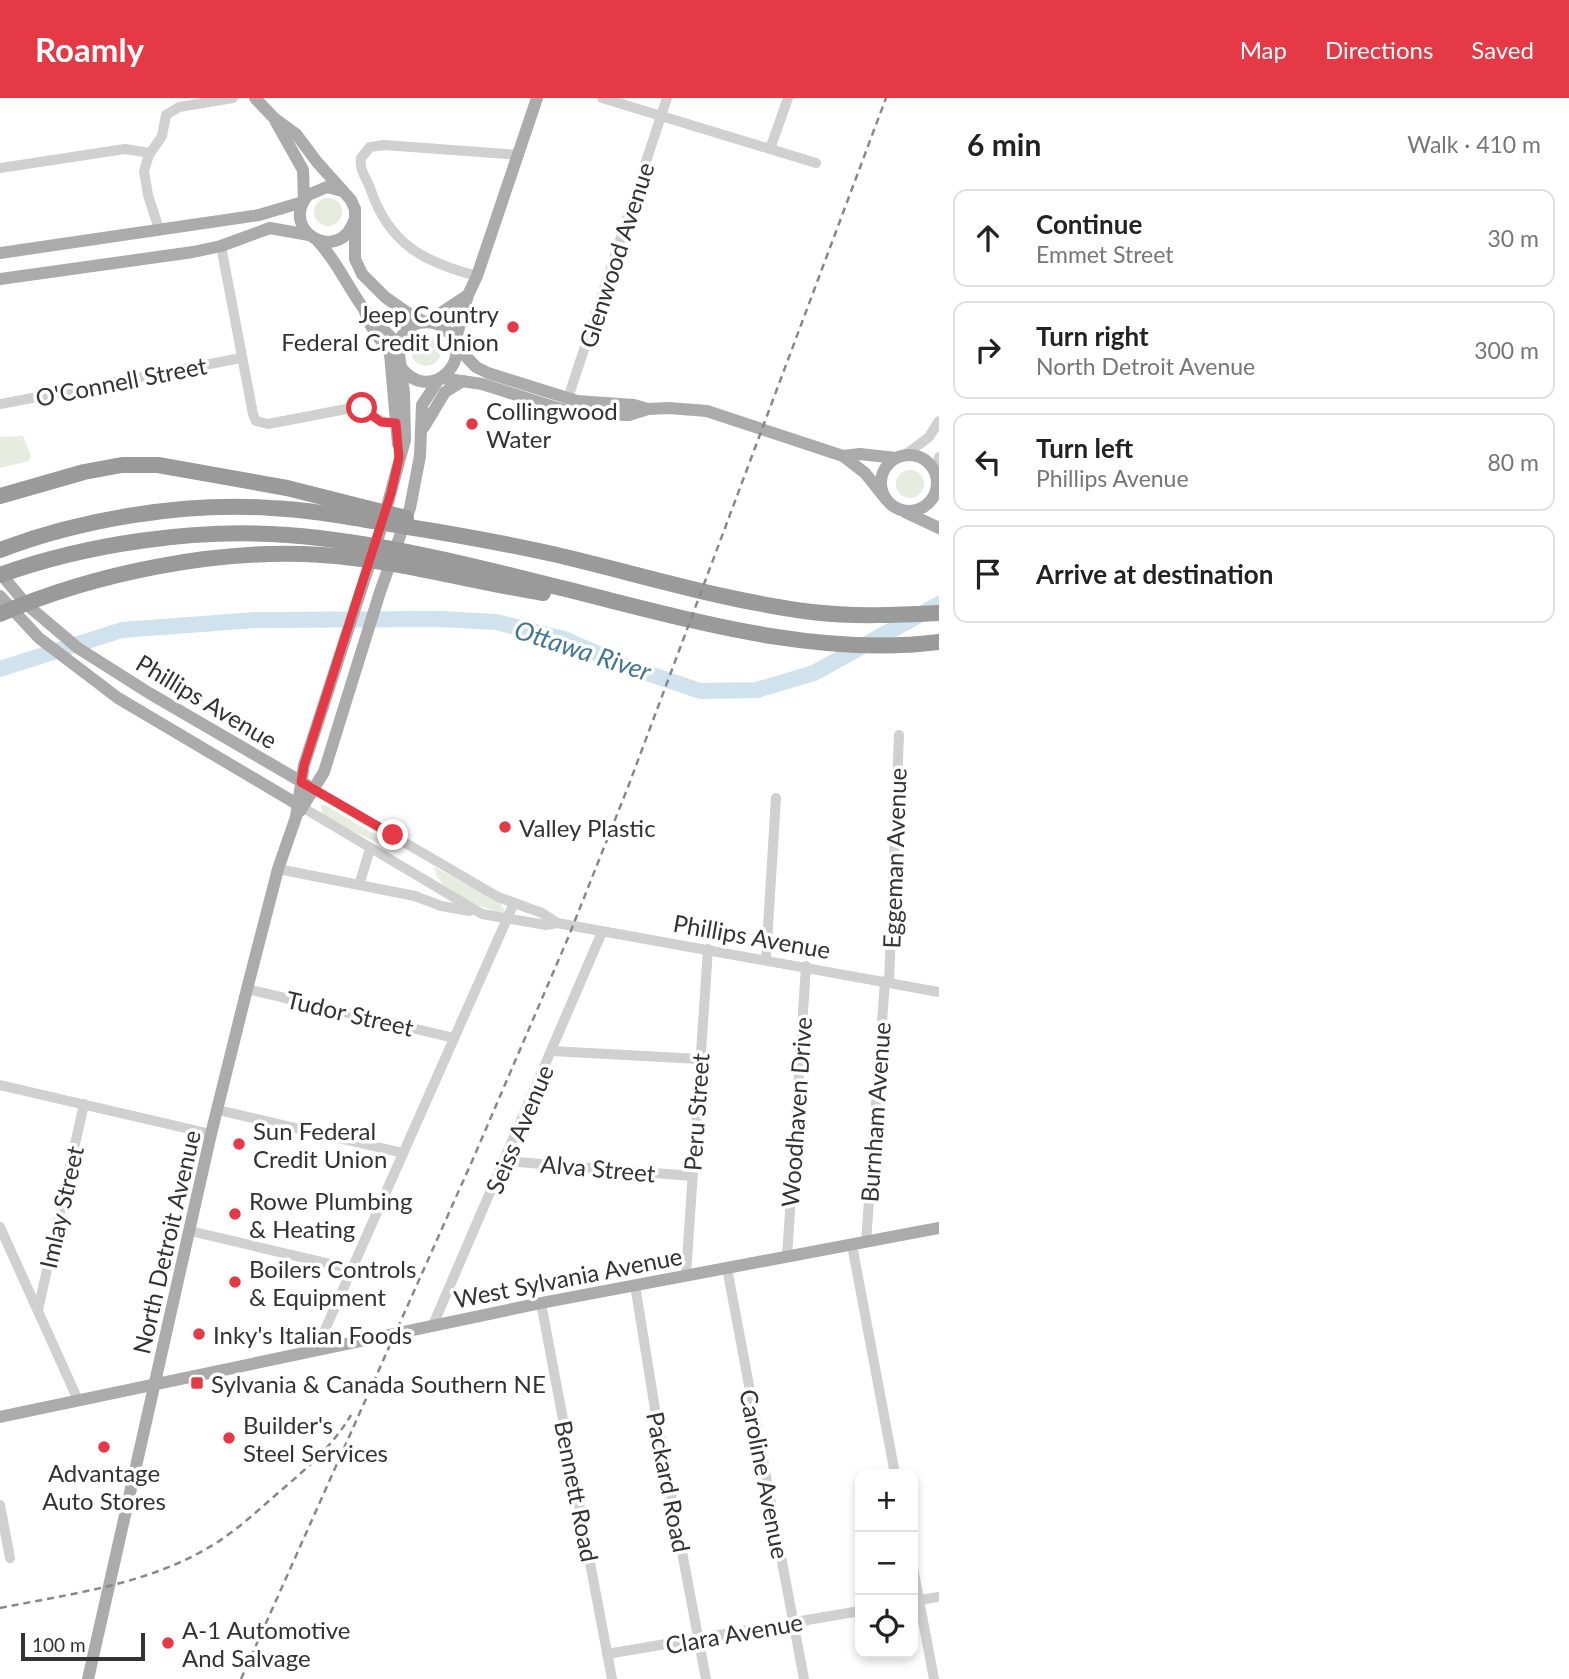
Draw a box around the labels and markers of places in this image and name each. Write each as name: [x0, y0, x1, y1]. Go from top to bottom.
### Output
place label: Jeep Country Federal Credit Union: [281, 299, 500, 356]
marker: Jeep Country Federal Credit Union: [505, 319, 521, 335]
place label: Collingwood Water: [486, 396, 618, 453]
marker: Collingwood Water: [464, 416, 480, 432]
place label: Valley Plastic: [519, 813, 656, 842]
marker: Valley Plastic: [497, 819, 513, 835]
place label: Sun Federal Credit Union: [253, 1116, 387, 1173]
marker: Sun Federal Credit Union: [231, 1136, 247, 1152]
place label: Rowe Plumbing & Heating: [249, 1186, 412, 1243]
marker: Rowe Plumbing & Heating: [227, 1206, 243, 1222]
place label: Boilers Controls & Equipment: [249, 1254, 416, 1311]
marker: Boilers Controls & Equipment: [227, 1274, 243, 1290]
place label: Inky's Italian Foods: [213, 1320, 412, 1349]
marker: Inky's Italian Foods: [191, 1326, 207, 1342]
place label: Sylvania & Canada Southern NE: [211, 1369, 546, 1398]
marker: Sylvania & Canada Southern NE: [189, 1375, 205, 1391]
place label: Builder's Steel Services: [243, 1410, 388, 1467]
marker: Builder's Steel Services: [221, 1430, 237, 1446]
marker: Advantage Auto Stores: [96, 1439, 112, 1455]
place label: Advantage Auto Stores: [42, 1458, 166, 1515]
place label: A-1 Automotive And Salvage: [182, 1615, 351, 1672]
marker: A-1 Automotive And Salvage: [160, 1635, 176, 1651]

